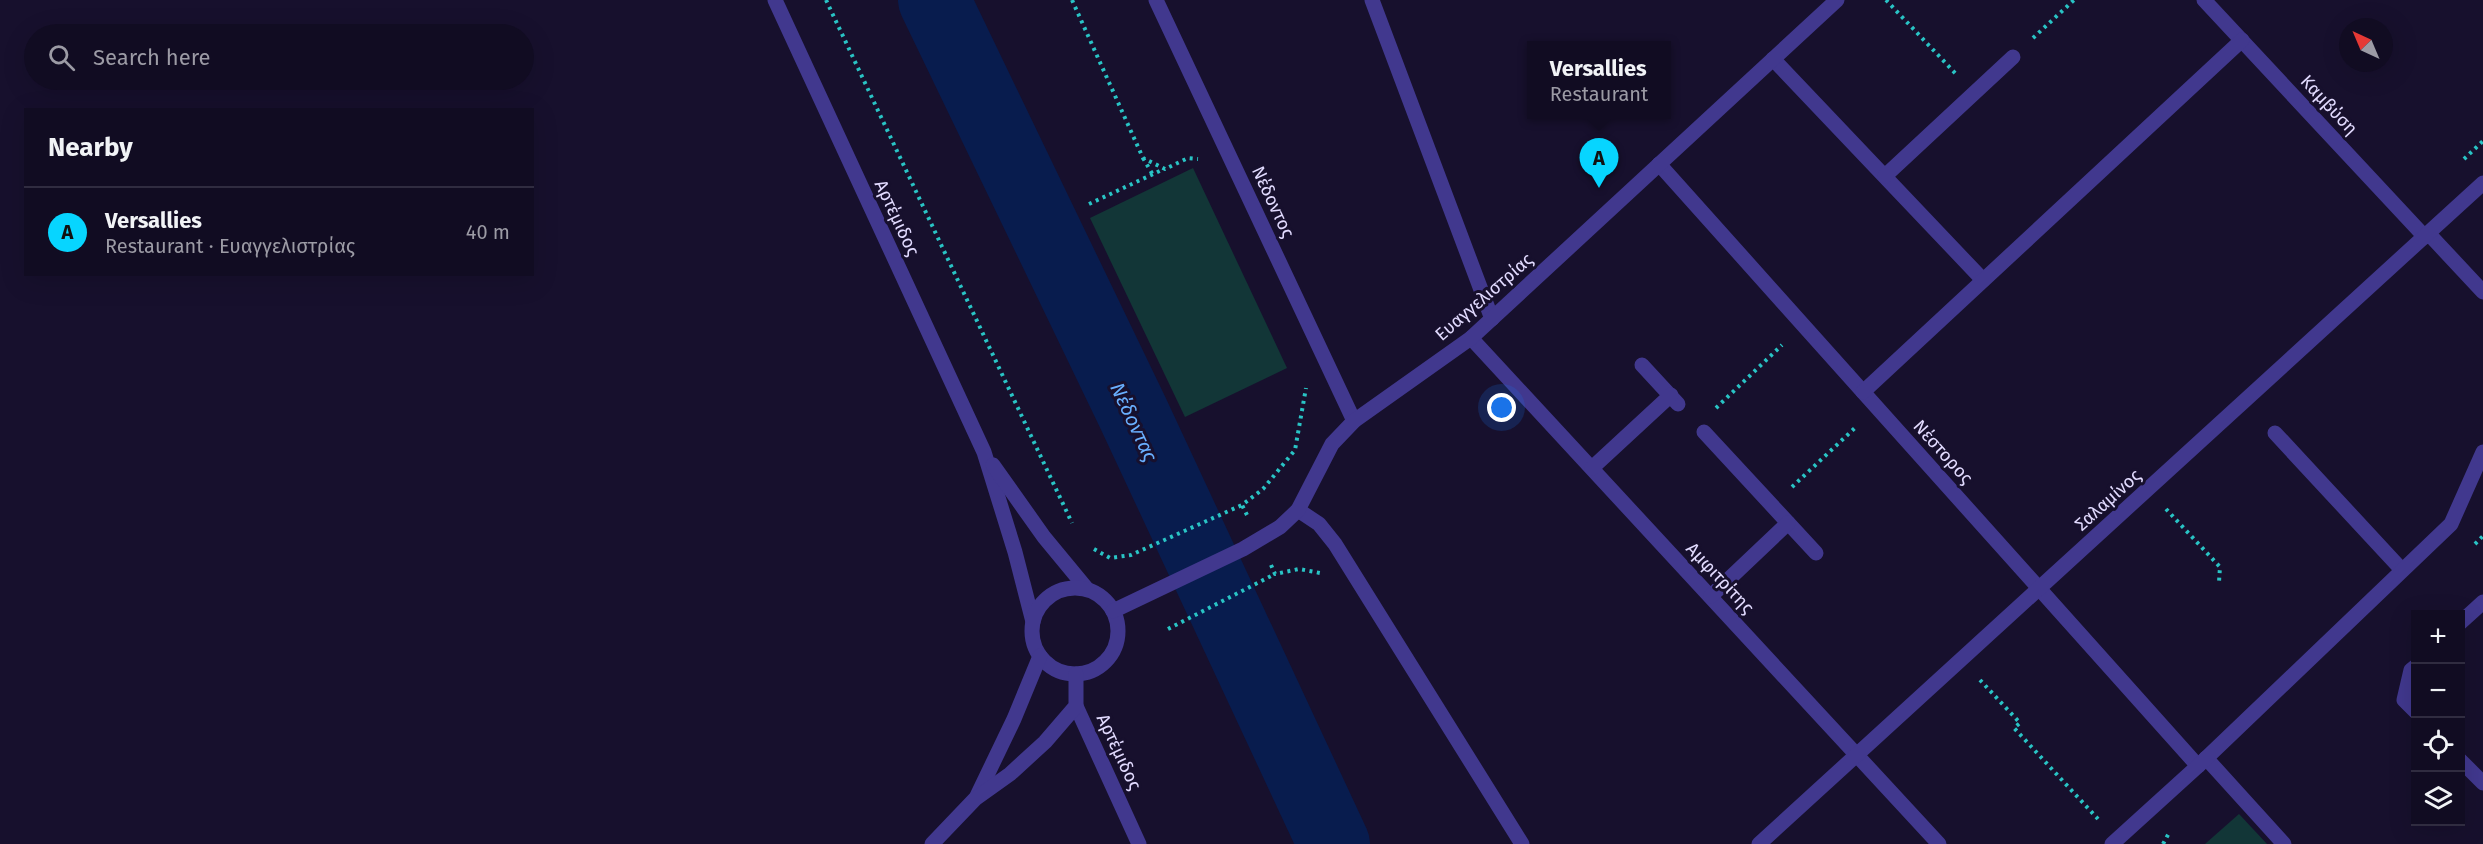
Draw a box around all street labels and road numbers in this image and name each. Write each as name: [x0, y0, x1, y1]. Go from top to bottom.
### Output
street label: Καμβύση: [2296, 70, 2362, 140]
street label: Νέδοντος: [1247, 163, 1299, 242]
street label: Αρτέμιδος: [870, 176, 924, 260]
street label: Ευαγγελιστρίας: [1431, 248, 1538, 346]
street label: Νέστορος: [1909, 415, 1978, 489]
street label: Σαλαμίνος: [2070, 464, 2146, 536]
street label: Αμφιτρίτης: [1681, 538, 1759, 619]
street label: Αρτέμιδος: [1092, 710, 1146, 794]

